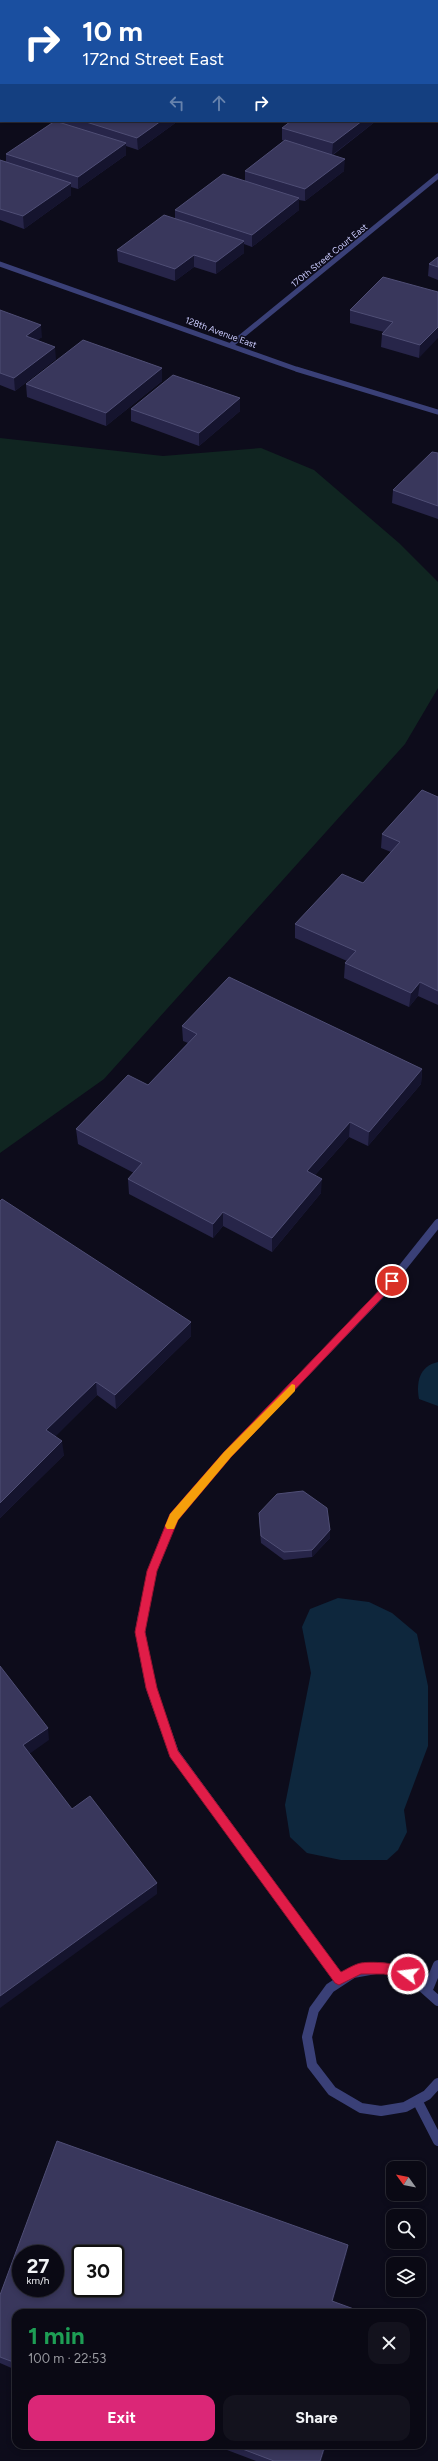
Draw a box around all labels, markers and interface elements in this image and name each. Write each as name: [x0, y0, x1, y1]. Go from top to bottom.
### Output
text: 10 m: [82, 14, 143, 48]
icon: right: [16, 16, 68, 68]
text: 172nd Street East: [82, 48, 224, 70]
icon: left: [166, 92, 188, 114]
icon: ahead: [208, 92, 230, 114]
icon: right: [250, 92, 272, 114]
street label: 170th Street Court East: [289, 220, 370, 289]
street label: 128th Avenue East: [184, 314, 259, 350]
pin: [375, 1264, 409, 1298]
icon: arrive: [381, 1270, 403, 1292]
position arrow: [387, 1953, 429, 1995]
north arrow: [386, 2161, 426, 2201]
map controls: [386, 2161, 426, 2297]
button: search: [386, 2209, 426, 2249]
speed limit sign: 30: [72, 2245, 124, 2297]
text: 27: [27, 2254, 49, 2278]
button: layers: [386, 2257, 426, 2297]
text: km/h: [27, 2274, 49, 2287]
text: 1 min: [28, 2321, 85, 2350]
button: close: [368, 2322, 410, 2364]
text: 100 m · 22:53: [28, 2351, 106, 2366]
button: Exit: [28, 2395, 215, 2441]
button: Share: [223, 2395, 410, 2441]

